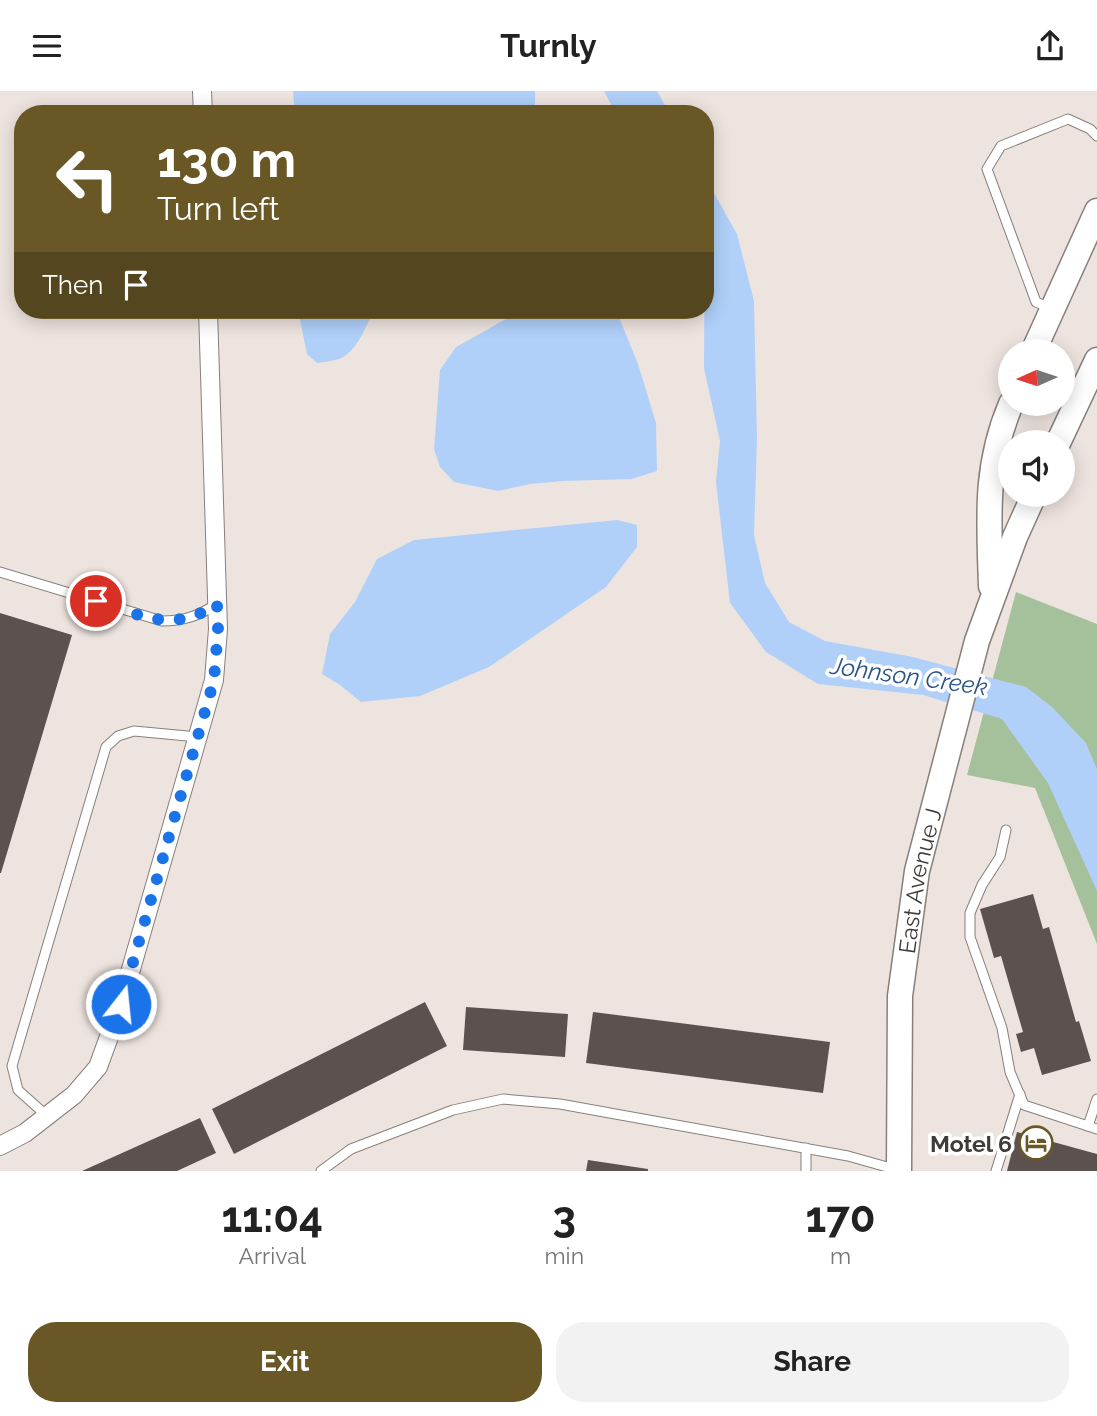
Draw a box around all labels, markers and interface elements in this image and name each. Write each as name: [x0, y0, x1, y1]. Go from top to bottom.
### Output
icon: menu: [28, 27, 66, 65]
text: Turnly: [500, 27, 597, 64]
icon: share: [1031, 27, 1069, 65]
text: 130 m: [157, 131, 296, 188]
icon: left: [42, 133, 133, 224]
text: Turn left: [157, 190, 279, 227]
icon: arrive: [117, 266, 155, 304]
text: Then: [42, 270, 103, 300]
north arrow: [998, 339, 1074, 417]
map controls: [998, 339, 1075, 507]
button: sound: [998, 430, 1075, 507]
pin: [66, 571, 126, 631]
icon: arrive: [77, 582, 115, 620]
water label: Johnson Creek: [828, 650, 989, 701]
street label: East Avenue J: [892, 805, 946, 955]
position arrow: [84, 967, 158, 1041]
hotel icon: Motel 6: [1017, 1124, 1055, 1162]
place label: Motel 6: [930, 1130, 1012, 1157]
text: 11:04: [221, 1193, 323, 1242]
text: 3: [553, 1193, 576, 1242]
text: 170: [805, 1193, 876, 1242]
text: Arrival: [239, 1242, 306, 1269]
text: min: [544, 1242, 584, 1269]
text: m: [830, 1242, 851, 1269]
button: Exit: [28, 1322, 542, 1402]
button: Share: [556, 1322, 1069, 1402]

